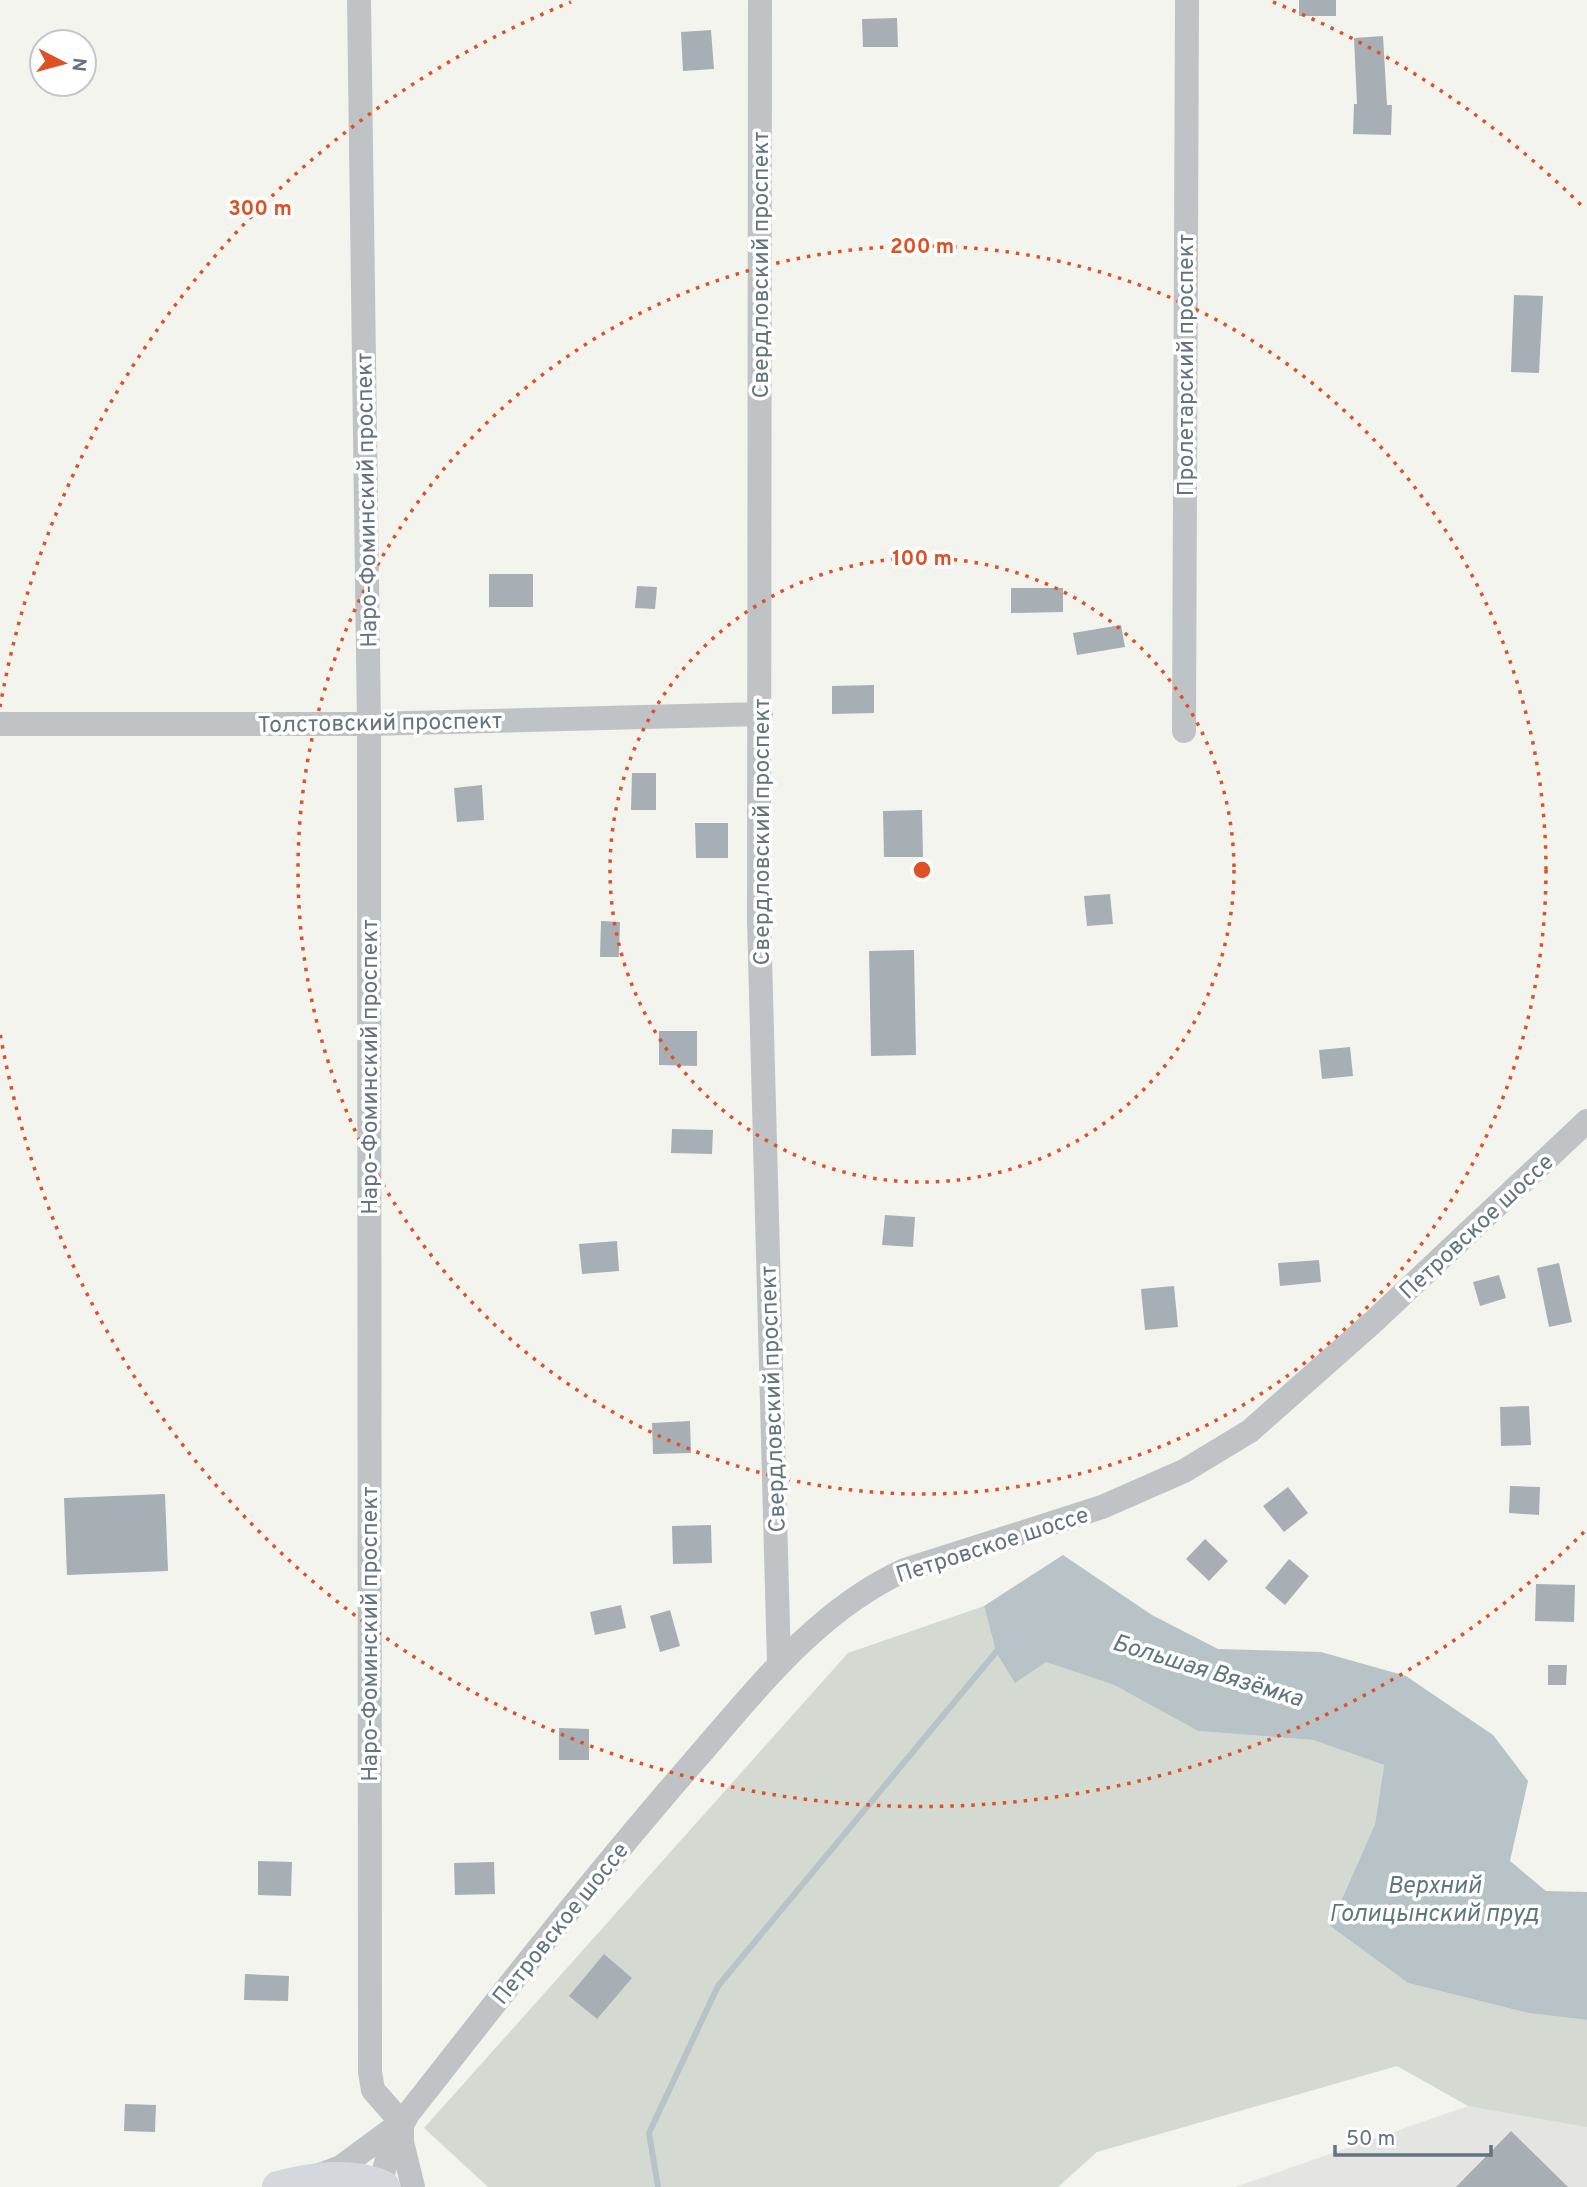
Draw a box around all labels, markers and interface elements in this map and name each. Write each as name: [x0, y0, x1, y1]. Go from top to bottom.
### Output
north arrow: [28, 28, 98, 98]
text: N: [65, 57, 91, 73]
street label: Свердловский проспект: [748, 131, 777, 399]
text: 300 m: [228, 196, 292, 223]
text: 200 m: [890, 234, 954, 261]
street label: Пролетарский проспект: [1173, 234, 1202, 496]
street label: Наро-Фоминский проспект: [351, 352, 386, 648]
text: 100 m: [892, 546, 952, 573]
street label: Свердловский проспект: [749, 698, 778, 966]
street label: Толстовский проспект: [257, 708, 503, 741]
centre of rings: [910, 858, 934, 882]
street label: Наро-Фоминский проспект: [357, 919, 386, 1215]
street label: Петровское шоссе: [1394, 1149, 1561, 1307]
street label: Свердловский проспект: [755, 1265, 794, 1533]
street label: Наро-Фоминский проспект: [357, 1486, 386, 1782]
street label: Петровское шоссе: [893, 1502, 1093, 1591]
water label: Большая Вязёмка: [1108, 1629, 1307, 1715]
street label: Петровское шоссе: [488, 1837, 636, 2012]
water label: Верхний Голицынский пруд: [1329, 1872, 1539, 1930]
scale bar: [1335, 2114, 1491, 2158]
text: 50 m: [1346, 2126, 1395, 2153]

